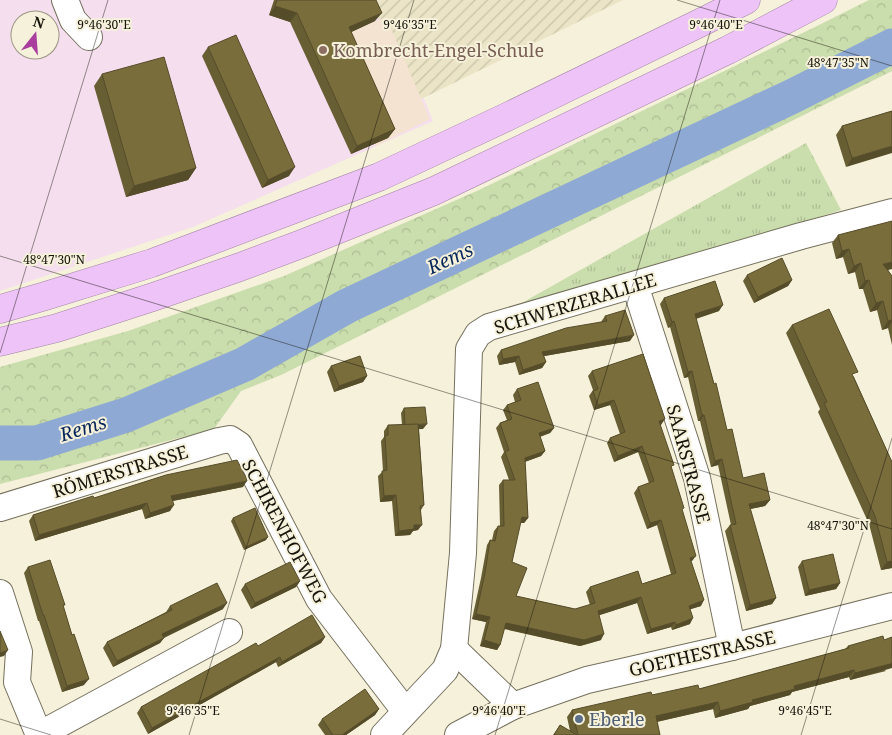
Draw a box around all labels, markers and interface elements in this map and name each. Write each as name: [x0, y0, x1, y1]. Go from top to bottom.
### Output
north arrow: [10, 10, 60, 60]
text: N: [31, 11, 47, 33]
text: 9°46'30"E: [77, 16, 131, 33]
text: 9°46'35"E: [383, 16, 437, 33]
text: 9°46'40"E: [689, 16, 743, 33]
place label: Kombrecht-Engel-Schule: [333, 38, 544, 62]
marker: Kombrecht-Engel-Schule: [317, 44, 329, 56]
text: 48°47'35"N: [807, 54, 869, 71]
water label: Rems: [422, 236, 477, 280]
text: 48°47'30"N: [23, 251, 85, 268]
street label: SCHWERZERALLEE: [491, 267, 659, 339]
street label: SAARSTRASSE: [662, 402, 716, 526]
water label: Rems: [55, 409, 110, 448]
street label: RÖMERSTRASSE: [49, 439, 191, 503]
street label: SCHIRENHOFWEG: [237, 455, 333, 607]
text: 48°47'30"N: [807, 517, 869, 534]
street label: GOETHESTRASSE: [626, 624, 778, 682]
text: 9°46'35"E: [166, 702, 220, 719]
text: 9°46'40"E: [472, 702, 526, 719]
text: 9°46'45"E: [778, 702, 832, 719]
place label: Eberle: [589, 707, 645, 731]
marker: Eberle: [573, 713, 585, 725]

